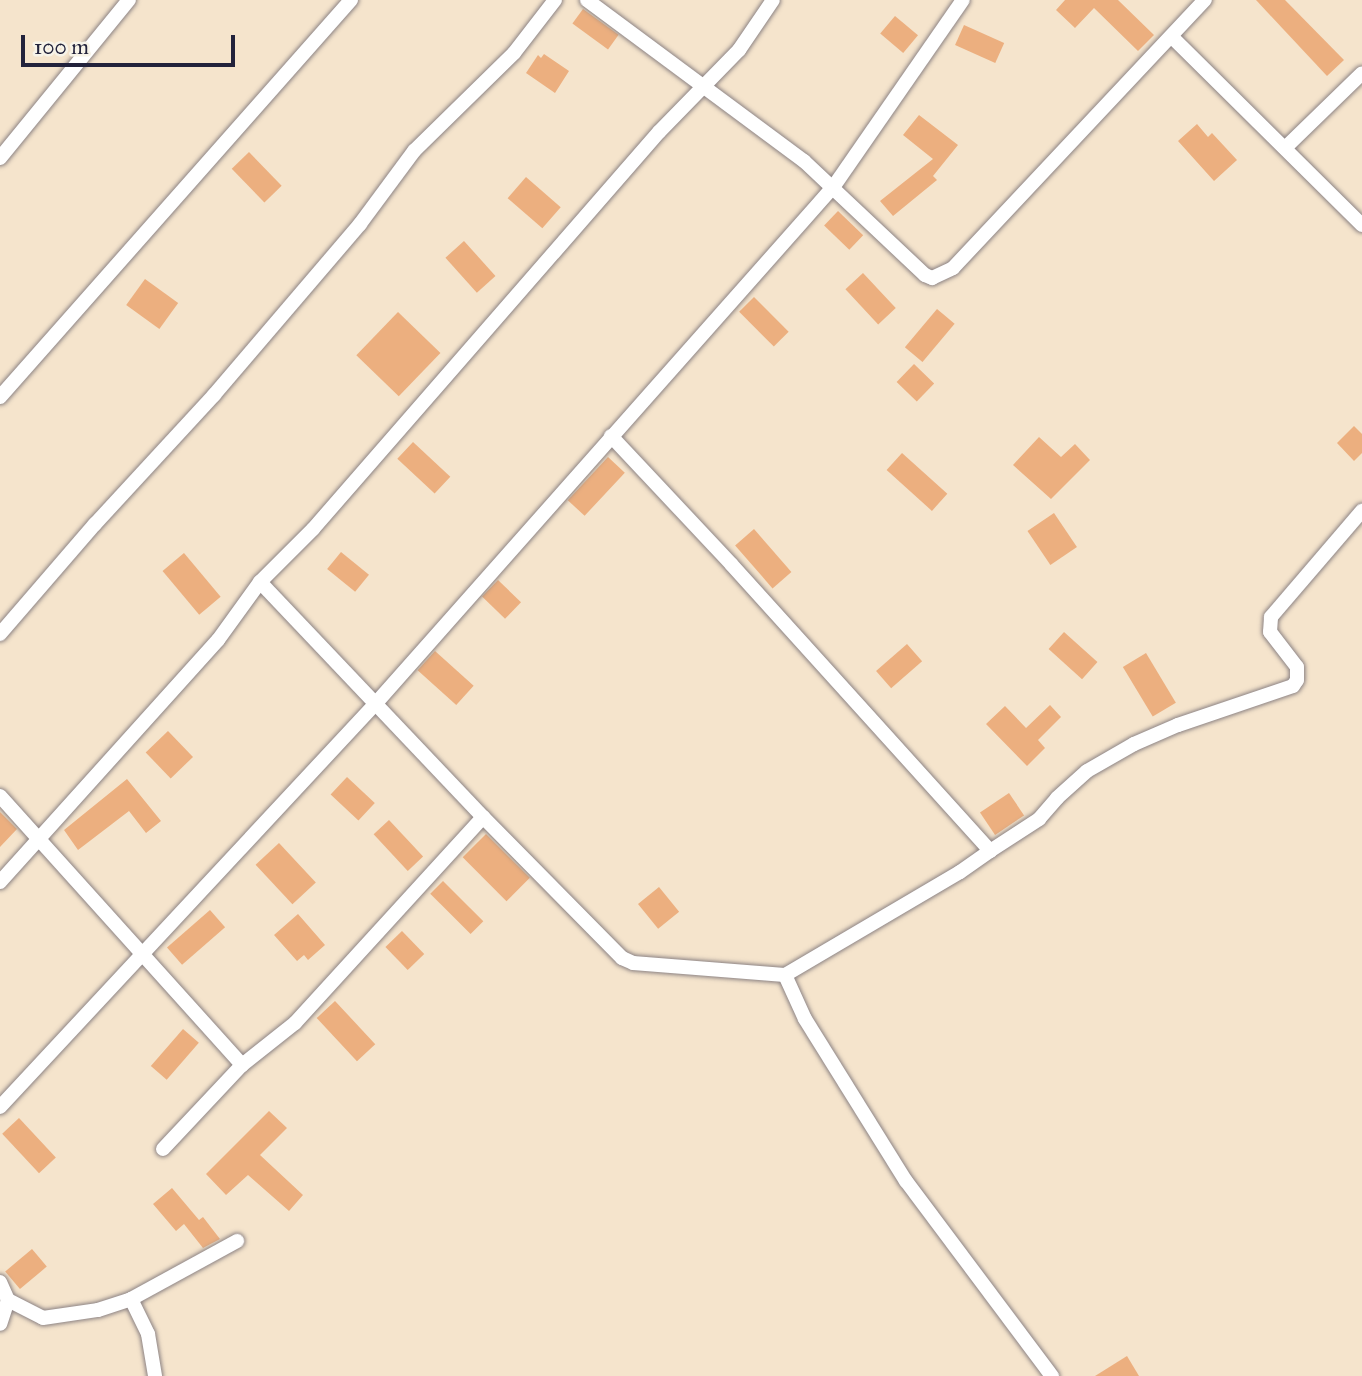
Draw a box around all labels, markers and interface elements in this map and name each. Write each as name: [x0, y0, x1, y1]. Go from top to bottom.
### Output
scale bar: [24, 21, 238, 65]
text: 100 m: [34, 34, 89, 60]

